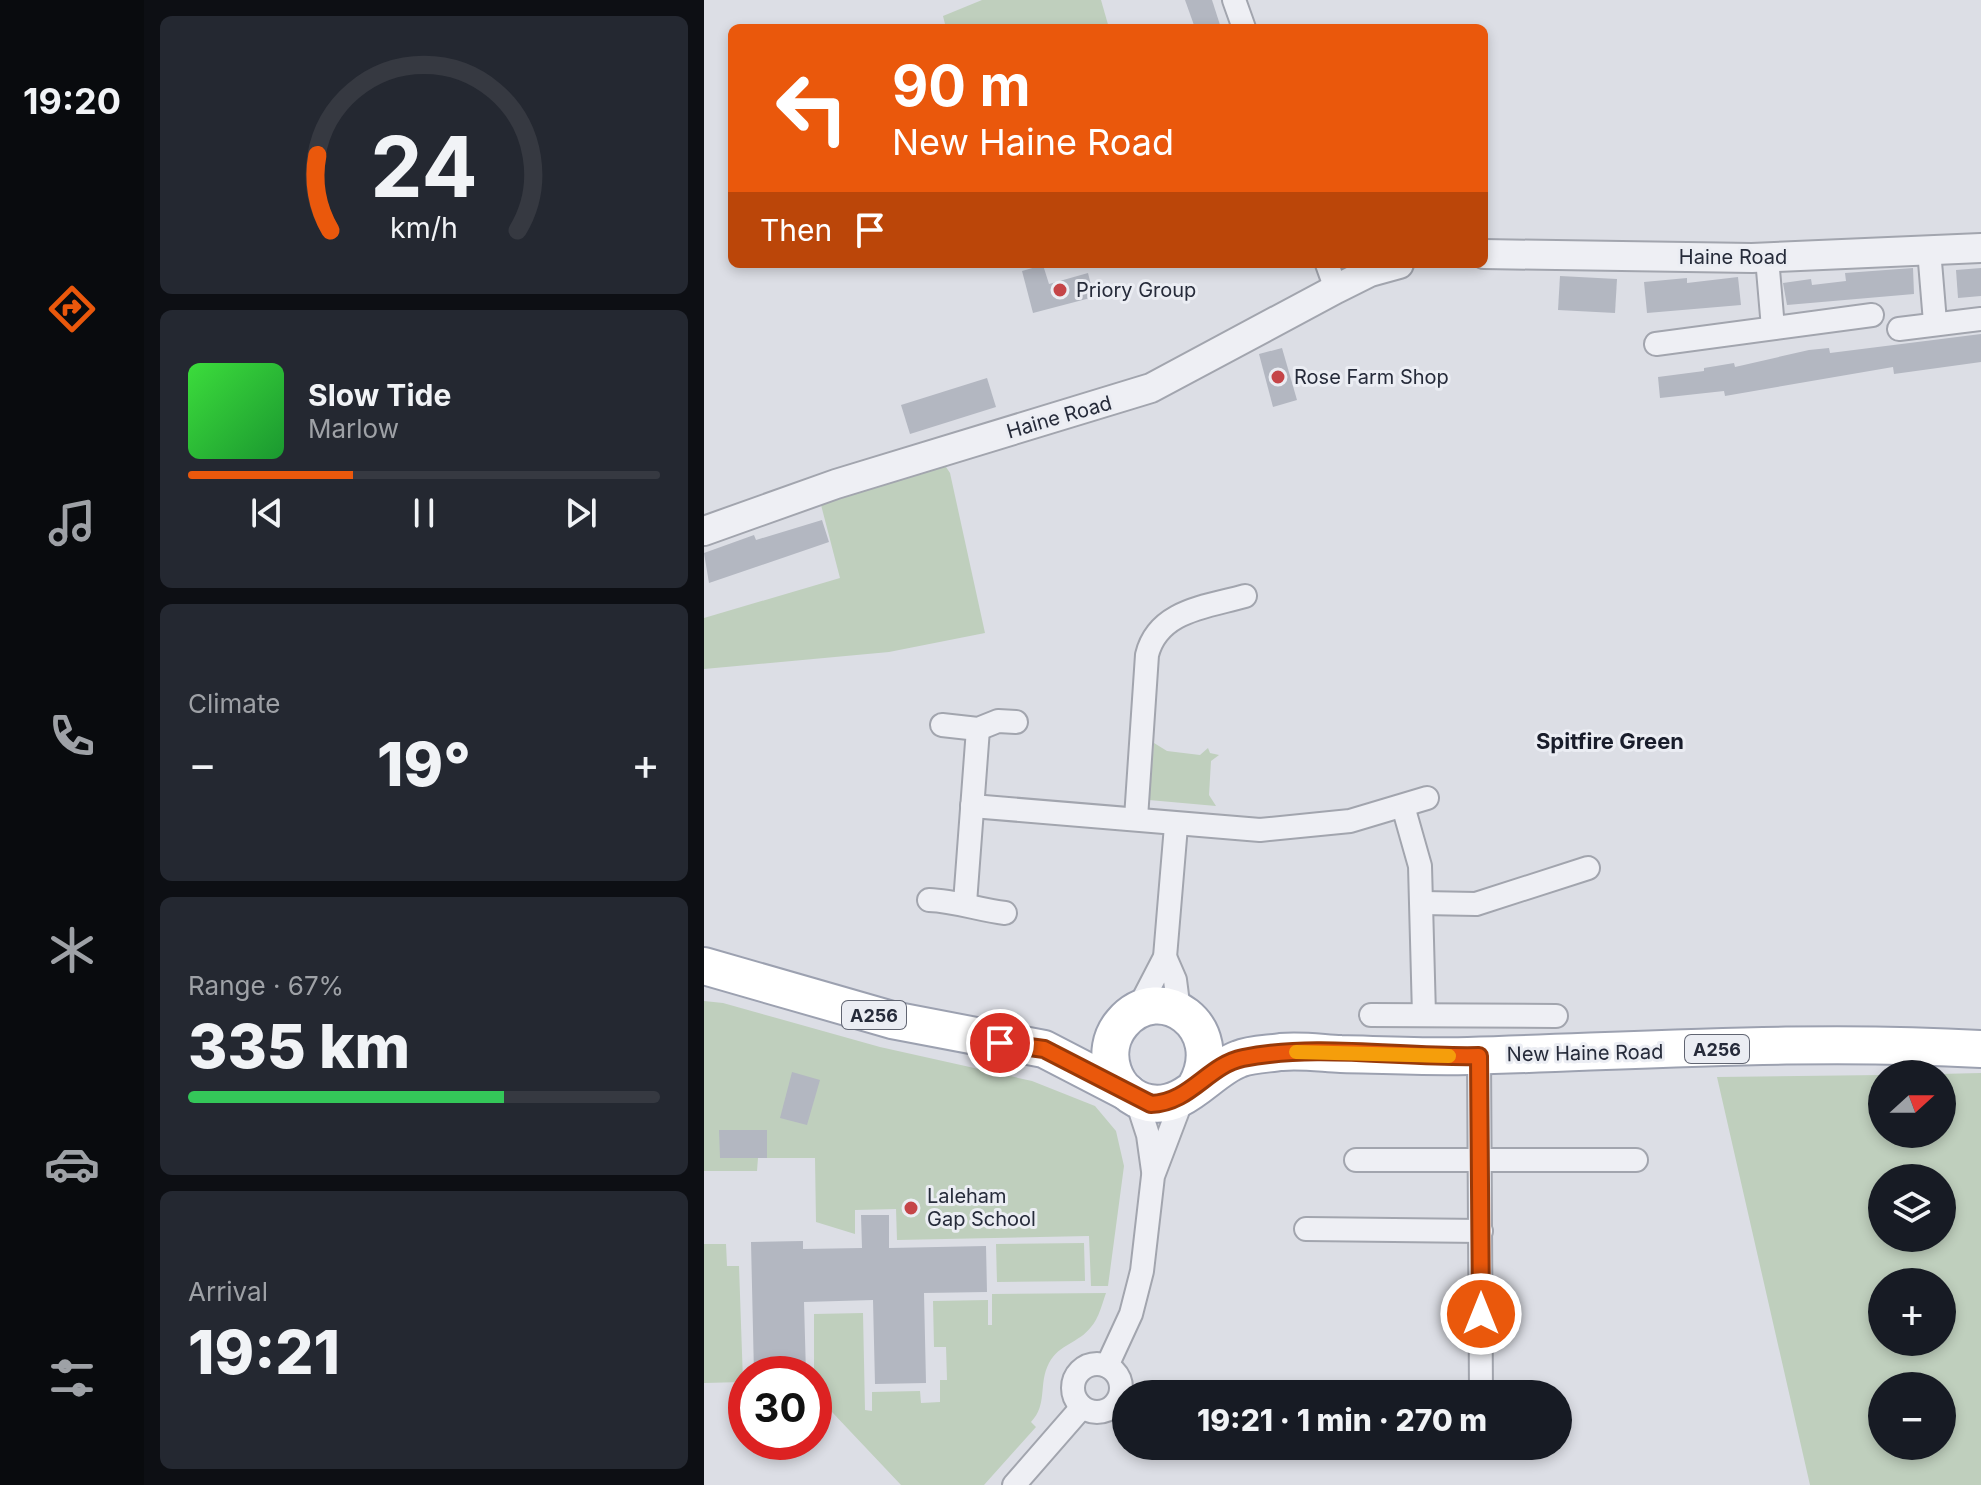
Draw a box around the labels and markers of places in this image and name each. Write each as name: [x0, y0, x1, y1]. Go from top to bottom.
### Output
place label: Priory Group: [1076, 278, 1196, 302]
marker: Priory Group: [1051, 281, 1069, 299]
place label: Rose Farm Shop: [1294, 365, 1449, 389]
marker: Rose Farm Shop: [1269, 368, 1287, 386]
pin: [966, 1009, 1034, 1077]
place label: Laleham Gap School: [927, 1184, 1036, 1231]
marker: Laleham Gap School: [902, 1199, 920, 1217]

